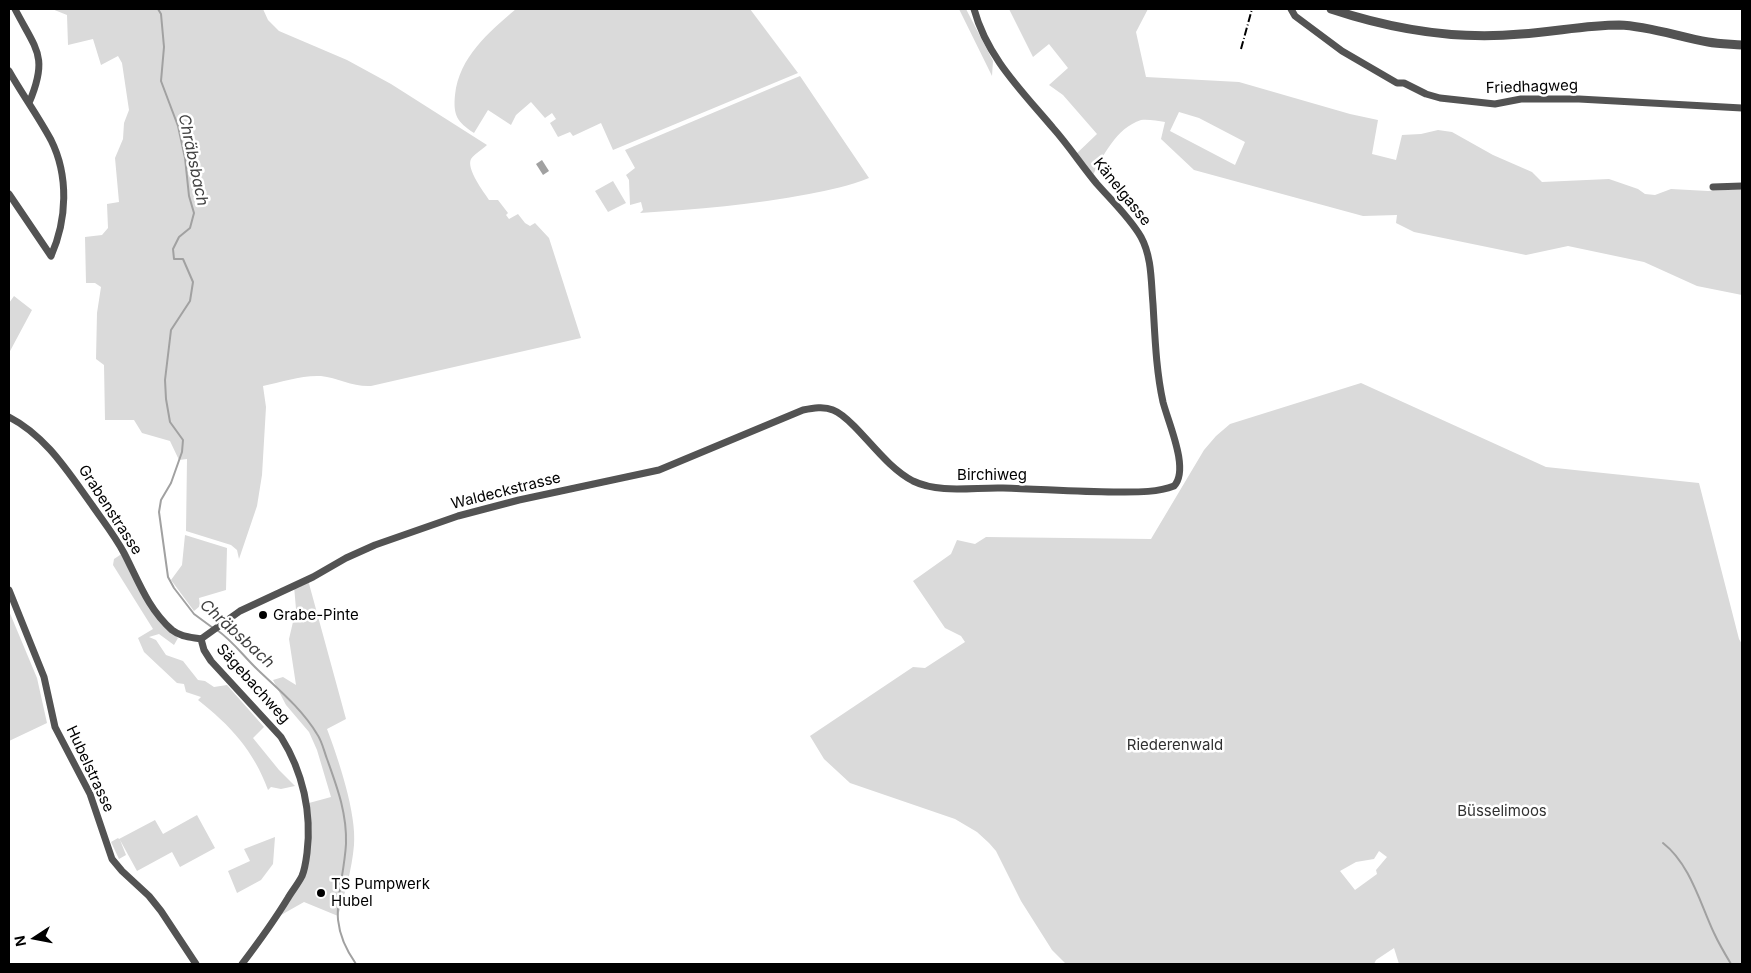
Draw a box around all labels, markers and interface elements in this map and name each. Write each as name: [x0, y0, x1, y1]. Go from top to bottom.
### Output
street label: Friedhagweg: [1486, 76, 1578, 98]
water label: Chräbsbach: [174, 112, 212, 208]
street label: Känelgasse: [1089, 154, 1155, 230]
street label: Grabenstrasse: [74, 462, 146, 558]
street label: Birchiweg: [957, 466, 1027, 484]
street label: Waldeckstrasse: [449, 469, 563, 513]
water label: Chräbsbach: [196, 596, 278, 672]
place label: Grabe-Pinte: [273, 606, 359, 624]
marker: Grabe-Pinte: [257, 609, 269, 621]
street label: Sägebachweg: [212, 640, 294, 728]
street label: Hubelstrasse: [62, 723, 118, 815]
park label: Riederenwald: [1127, 736, 1223, 754]
park label: Büsselimoos: [1457, 802, 1547, 820]
place label: TS Pumpwerk Hubel: [331, 875, 430, 910]
marker: TS Pumpwerk Hubel: [315, 887, 327, 899]
north arrow: [10, 913, 60, 963]
text: N: [10, 934, 29, 948]

